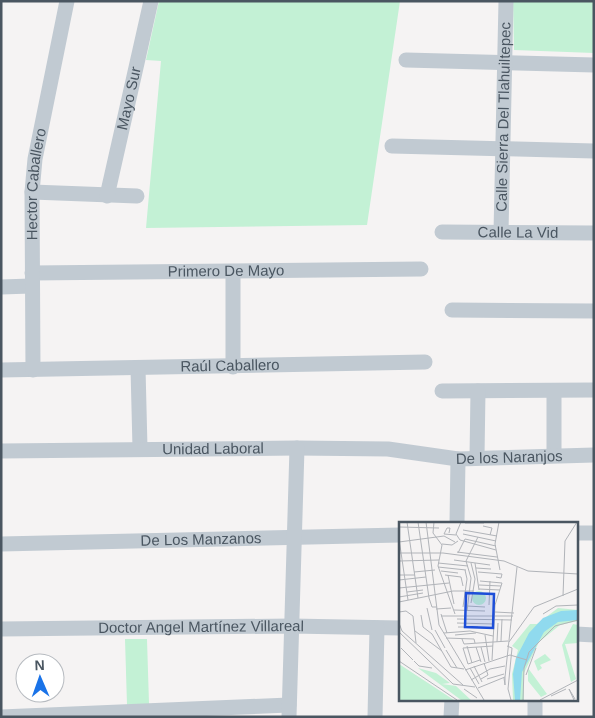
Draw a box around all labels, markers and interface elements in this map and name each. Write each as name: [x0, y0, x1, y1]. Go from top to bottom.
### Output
street label: Calle Sierra Del Tlahuiltepec: [492, 21, 514, 212]
street label: Mayo Sur: [113, 65, 144, 132]
street label: Hector Caballero: [23, 127, 49, 240]
street label: Calle La Vid: [478, 223, 558, 241]
street label: Primero De Mayo: [168, 261, 284, 280]
street label: Raúl Caballero: [180, 356, 280, 375]
street label: Unidad Laboral: [162, 439, 264, 457]
street label: De los Naranjos: [456, 447, 563, 467]
inset map: [399, 522, 578, 700]
street label: De Los Manzanos: [140, 529, 262, 549]
street label: Doctor Angel Martínez Villareal: [98, 617, 304, 636]
north arrow: [15, 653, 65, 703]
text: N: [34, 657, 45, 673]

